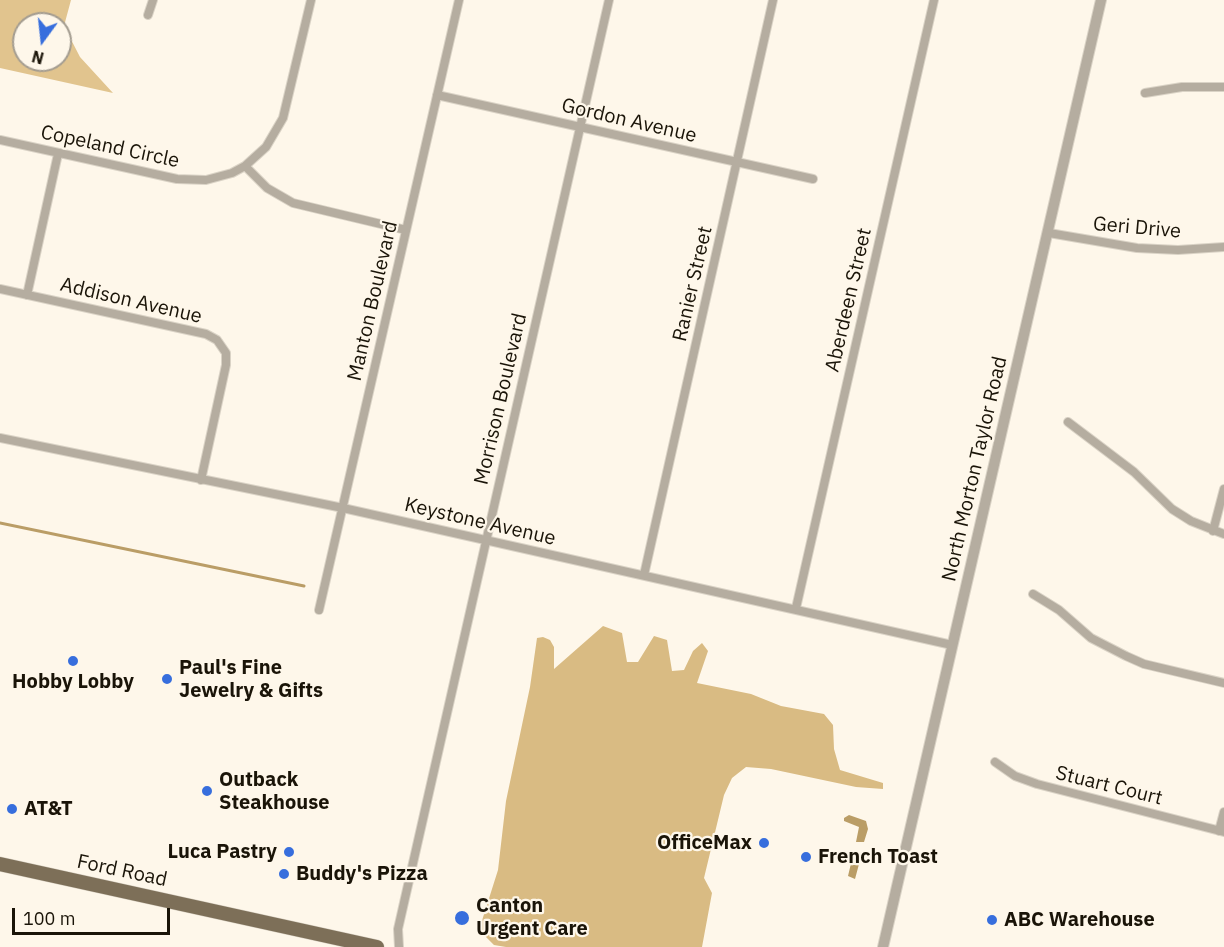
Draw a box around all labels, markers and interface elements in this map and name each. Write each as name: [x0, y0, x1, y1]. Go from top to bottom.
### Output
north arrow: [12, 12, 72, 72]
text: N: [30, 46, 46, 69]
street label: Gordon Avenue: [559, 94, 699, 148]
street label: Copeland Circle: [38, 121, 182, 173]
street label: Geri Drive: [1092, 212, 1182, 244]
street label: Manton Boulevard: [343, 219, 403, 383]
street label: Ranier Street: [668, 224, 718, 344]
street label: Aberdeen Street: [821, 226, 877, 374]
street label: Addison Avenue: [58, 273, 204, 329]
street label: Morrison Boulevard: [470, 311, 532, 487]
street label: North Morton Taylor Road: [937, 354, 1013, 584]
street label: Keystone Avenue: [402, 493, 558, 551]
marker: Hobby Lobby: [66, 654, 80, 668]
place label: Paul's Fine Jewelry & Gifts: [179, 656, 323, 703]
place label: Hobby Lobby: [12, 670, 134, 694]
marker: Paul's Fine Jewelry & Gifts: [160, 672, 174, 686]
street label: Stuart Court: [1053, 761, 1165, 811]
place label: Outback Steakhouse: [219, 768, 330, 815]
marker: Outback Steakhouse: [200, 784, 214, 798]
place label: AT&T: [24, 797, 73, 821]
marker: AT&T: [5, 802, 19, 816]
place label: OfficeMax: [657, 831, 752, 855]
marker: OfficeMax: [757, 836, 771, 850]
place label: Luca Pastry: [167, 840, 277, 864]
marker: Luca Pastry: [282, 845, 296, 859]
place label: French Toast: [818, 845, 938, 869]
street label: Ford Road: [75, 850, 169, 892]
marker: French Toast: [799, 850, 813, 864]
place label: Buddy's Pizza: [296, 862, 428, 886]
marker: Buddy's Pizza: [277, 867, 291, 881]
place label: Canton Urgent Care: [476, 894, 588, 941]
scale bar: [15, 896, 172, 934]
text: 100 m: [23, 907, 75, 930]
place label: ABC Warehouse: [1004, 908, 1155, 932]
marker: Canton Urgent Care: [453, 909, 471, 927]
marker: ABC Warehouse: [985, 913, 999, 927]

